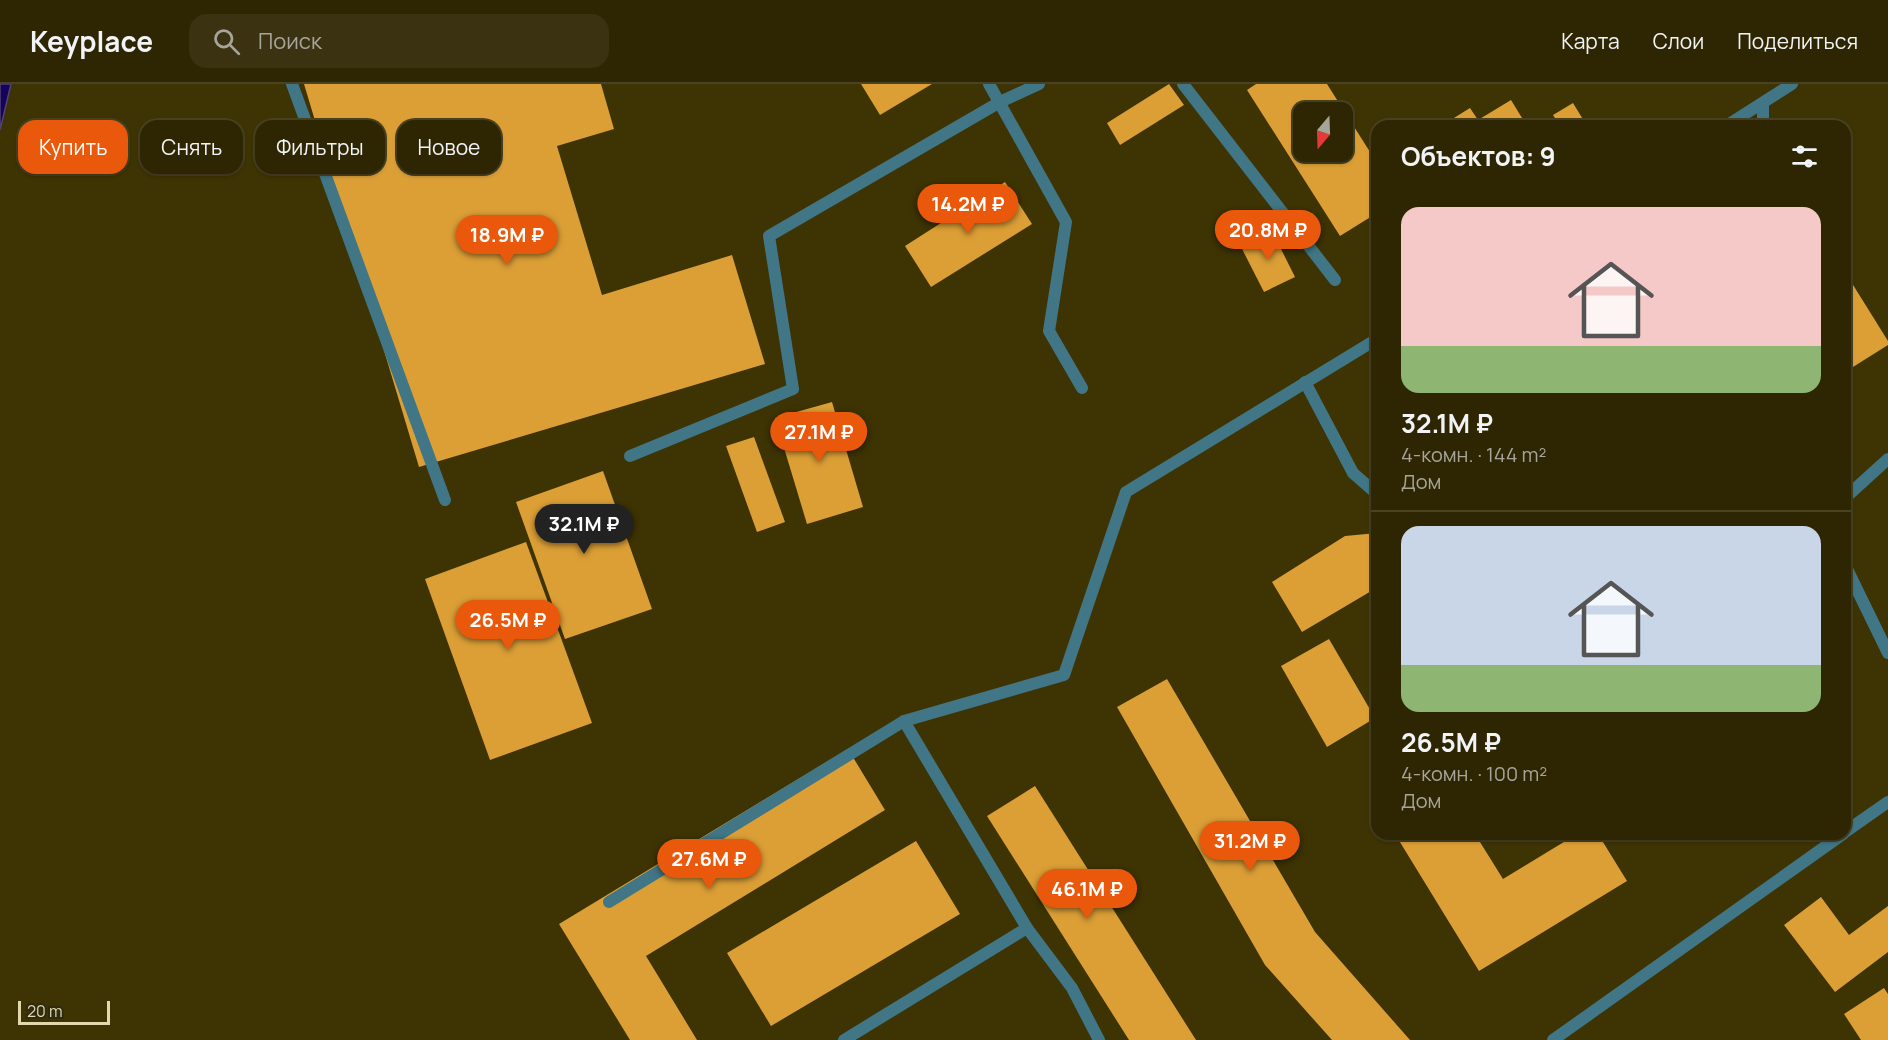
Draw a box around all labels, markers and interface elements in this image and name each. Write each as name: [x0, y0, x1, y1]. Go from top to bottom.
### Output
search box: [189, 14, 609, 68]
text: Keyplace: [30, 22, 153, 60]
icon: search: [210, 25, 243, 58]
text: Поиск: [258, 26, 322, 56]
text: Карта: [1561, 27, 1620, 55]
text: Слои: [1653, 27, 1704, 55]
text: Поделиться: [1737, 27, 1858, 55]
north arrow: [1293, 102, 1353, 162]
map controls: [1293, 102, 1353, 162]
chip: Купить: [18, 120, 128, 174]
chip: Снять: [140, 120, 243, 174]
chip: Фильтры: [255, 120, 385, 174]
chip: Новое: [397, 120, 501, 174]
text: Объектов: 9: [1401, 138, 1556, 174]
icon: filters: [1788, 140, 1821, 173]
pin: 14.2M ₽: [913, 184, 1023, 235]
text: 14.2M ₽: [931, 190, 1005, 217]
pin: 20.8M ₽: [1213, 210, 1323, 261]
pin: 18.9M ₽: [452, 215, 562, 266]
text: 20.8M ₽: [1229, 216, 1307, 243]
text: 18.9M ₽: [470, 221, 544, 248]
icon: home: [1557, 246, 1665, 354]
text: 32.1M ₽: [1401, 405, 1493, 441]
pin: 27.1M ₽: [764, 412, 874, 463]
text: 27.1M ₽: [784, 418, 854, 445]
text: 4-комн. · 144 m²: [1401, 441, 1547, 468]
text: Дом: [1401, 468, 1441, 495]
pin: 32.1M ₽: [529, 504, 639, 555]
text: 32.1M ₽: [549, 510, 619, 537]
icon: home: [1557, 565, 1665, 673]
pin: 26.5M ₽: [453, 600, 563, 651]
text: 26.5M ₽: [470, 606, 546, 633]
text: 26.5M ₽: [1401, 724, 1501, 760]
text: 4-комн. · 100 m²: [1401, 760, 1547, 787]
text: Дом: [1401, 787, 1441, 814]
pin: 31.2M ₽: [1195, 821, 1305, 872]
text: 31.2M ₽: [1214, 827, 1286, 854]
pin: 27.6M ₽: [654, 839, 764, 890]
text: 27.6M ₽: [671, 845, 747, 872]
pin: 46.1M ₽: [1032, 869, 1142, 920]
text: 46.1M ₽: [1051, 875, 1123, 902]
scale bar: [18, 998, 110, 1026]
text: 20 m: [27, 1000, 63, 1022]

